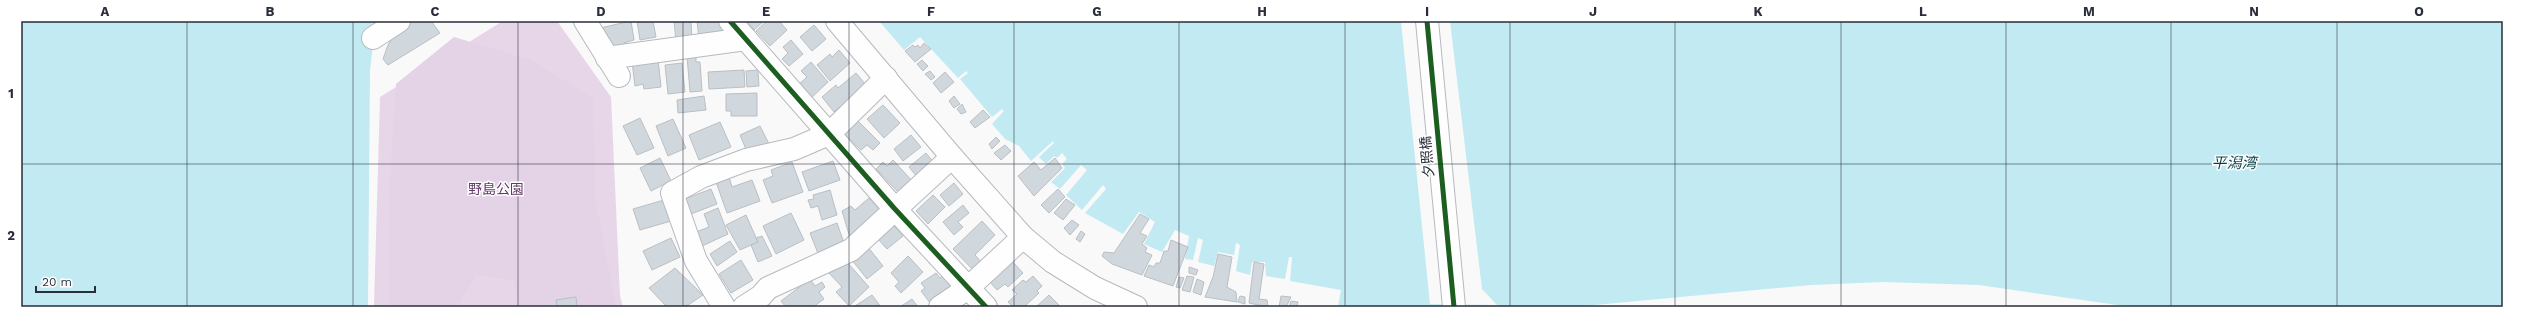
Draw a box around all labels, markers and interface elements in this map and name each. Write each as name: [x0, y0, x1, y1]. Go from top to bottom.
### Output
text: A: [101, 4, 110, 19]
text: B: [266, 4, 275, 19]
text: C: [431, 4, 440, 19]
text: D: [596, 4, 606, 19]
text: E: [762, 4, 770, 19]
text: F: [927, 4, 935, 19]
text: G: [1092, 4, 1102, 19]
text: H: [1257, 4, 1267, 19]
text: I: [1425, 4, 1429, 19]
text: J: [1589, 4, 1597, 19]
text: K: [1753, 4, 1763, 19]
text: L: [1919, 4, 1927, 19]
text: M: [2083, 4, 2095, 19]
text: N: [2249, 4, 2259, 19]
text: O: [2414, 4, 2424, 19]
text: 1: [8, 86, 14, 101]
street label: 夕照橋: [1417, 135, 1437, 179]
water label: 平潟湾: [2211, 154, 2259, 172]
park label: 野島公園: [468, 181, 524, 197]
text: 2: [7, 228, 15, 243]
scale bar: [36, 268, 95, 294]
text: 20 m: [42, 275, 72, 289]

